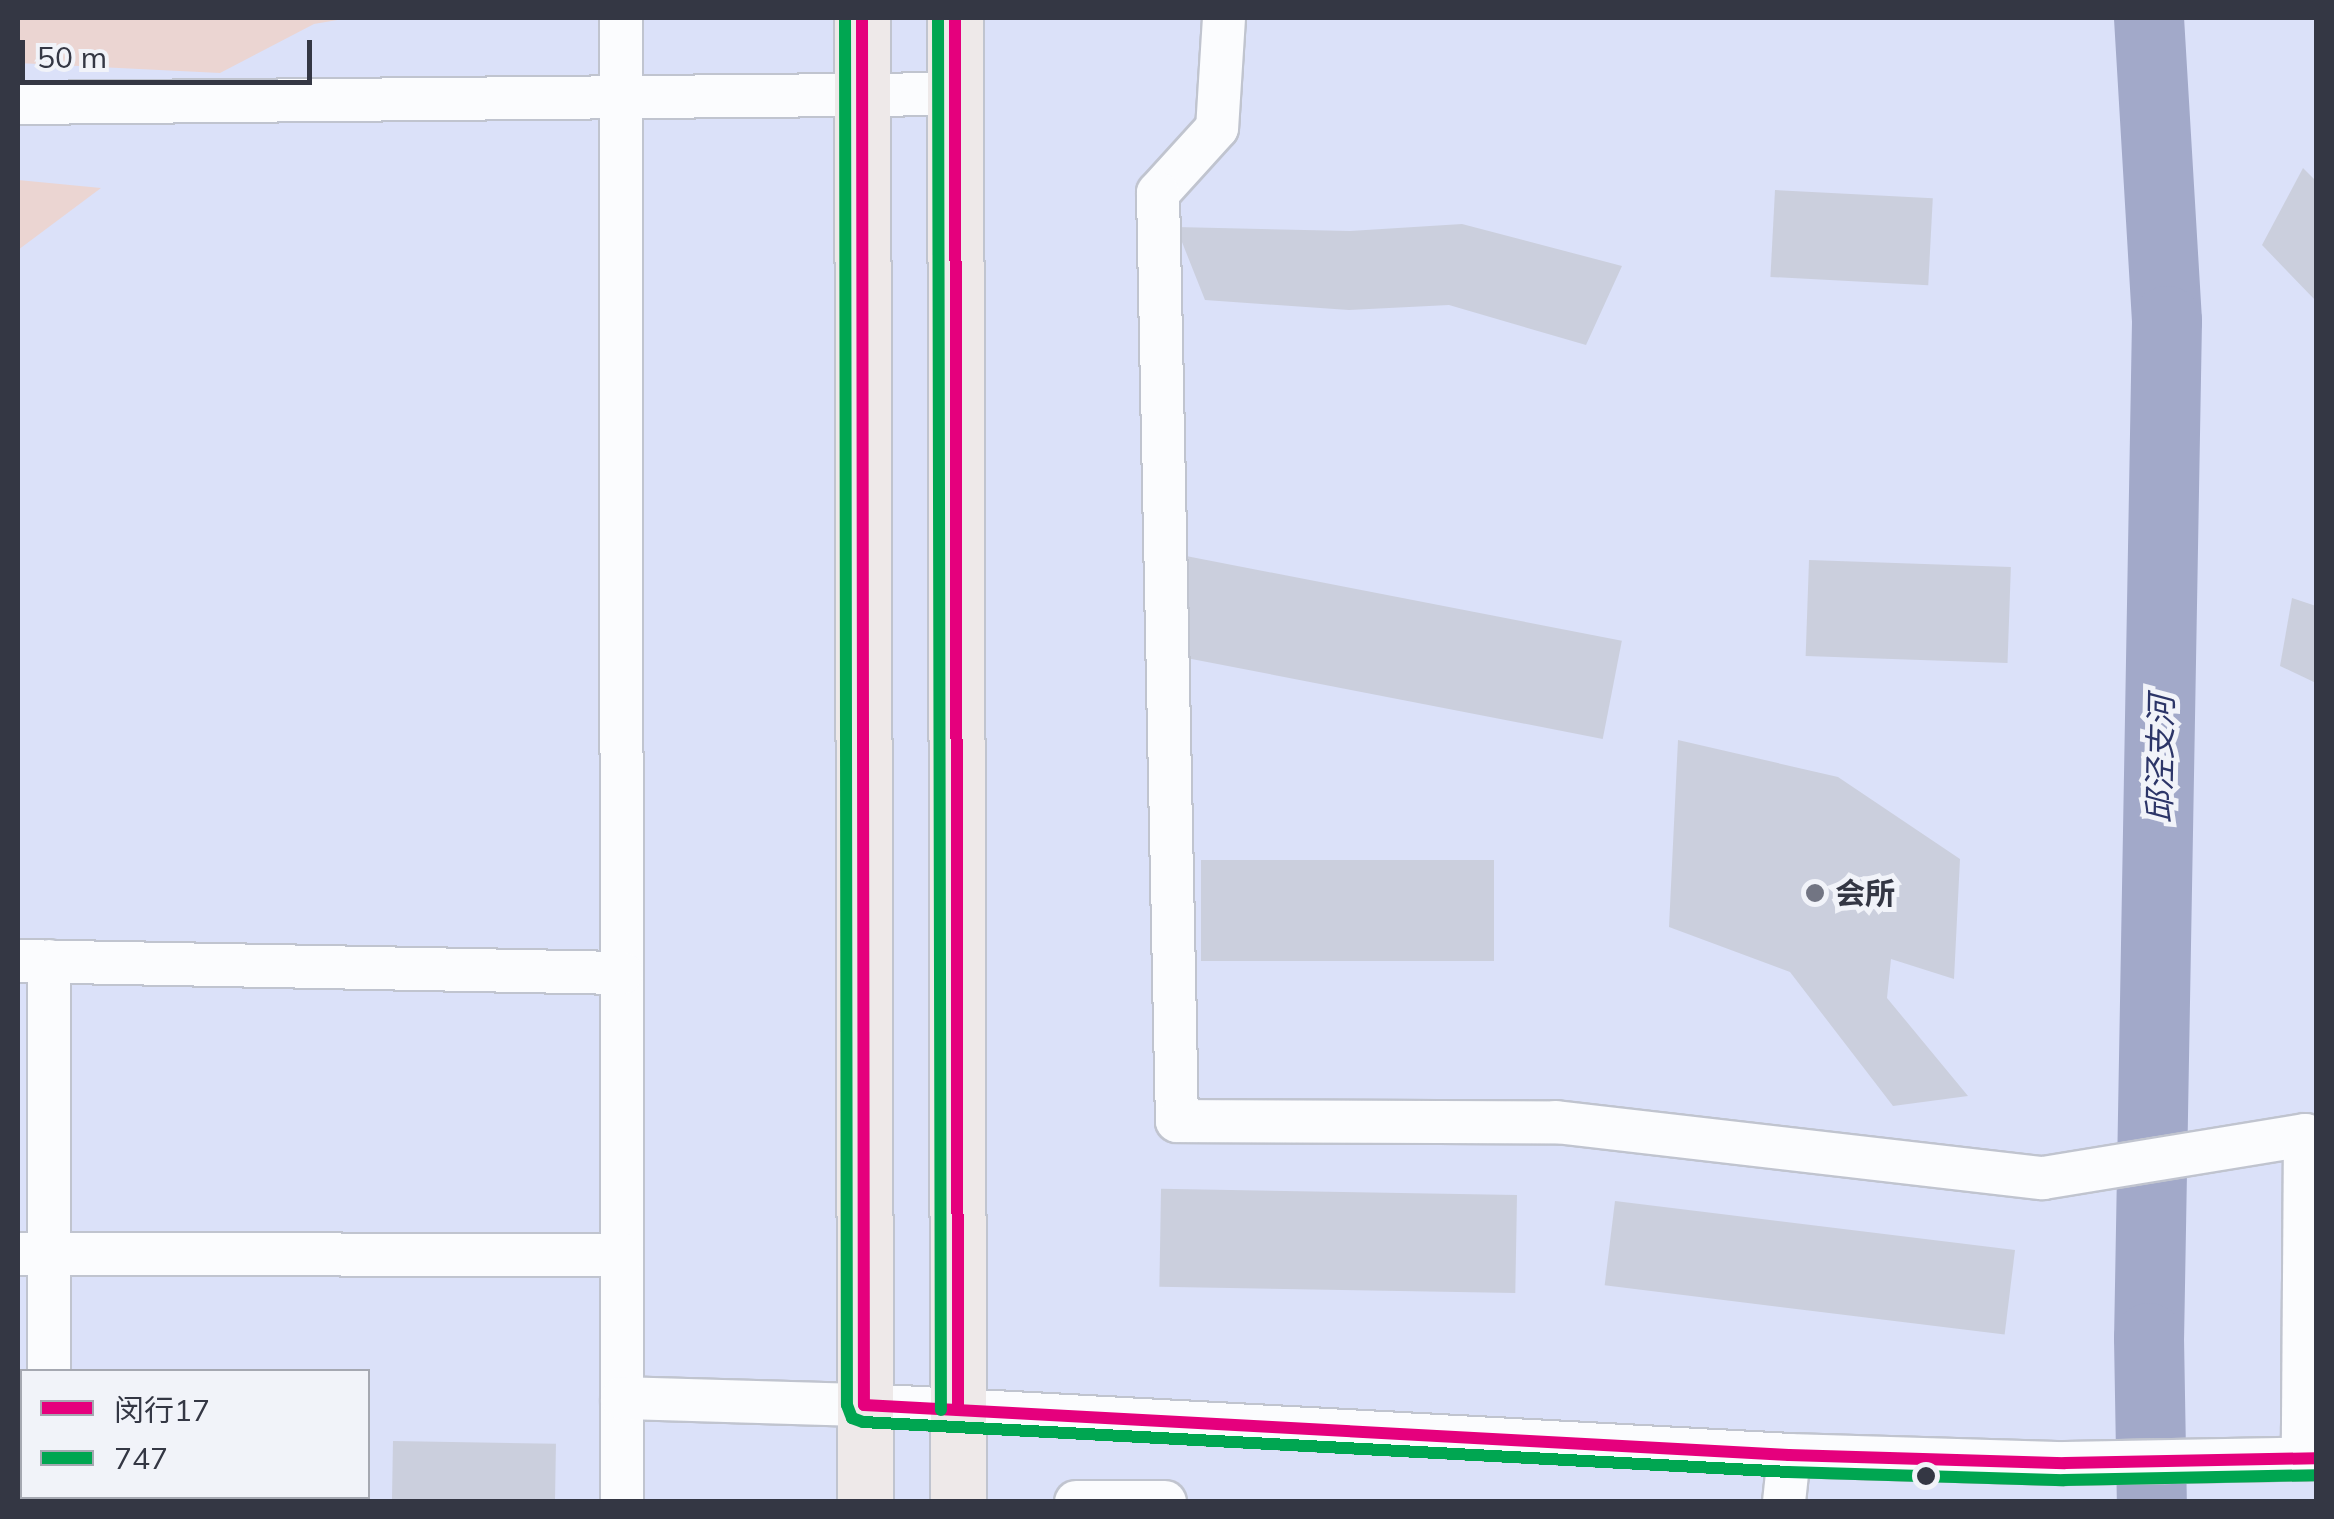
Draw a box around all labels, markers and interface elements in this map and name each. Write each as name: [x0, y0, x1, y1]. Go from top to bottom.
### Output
scale bar: [25, 20, 318, 82]
text: 50 m: [37, 38, 107, 76]
water label: 邱泾支河: [2140, 695, 2180, 823]
place label: 会所: [1835, 875, 1895, 911]
marker: 会所: [1804, 882, 1826, 904]
legend: [20, 1369, 370, 1499]
text: 闵行17: [114, 1391, 210, 1429]
text: 747: [114, 1439, 168, 1477]
unlabelled marker: [1916, 1466, 1936, 1486]

